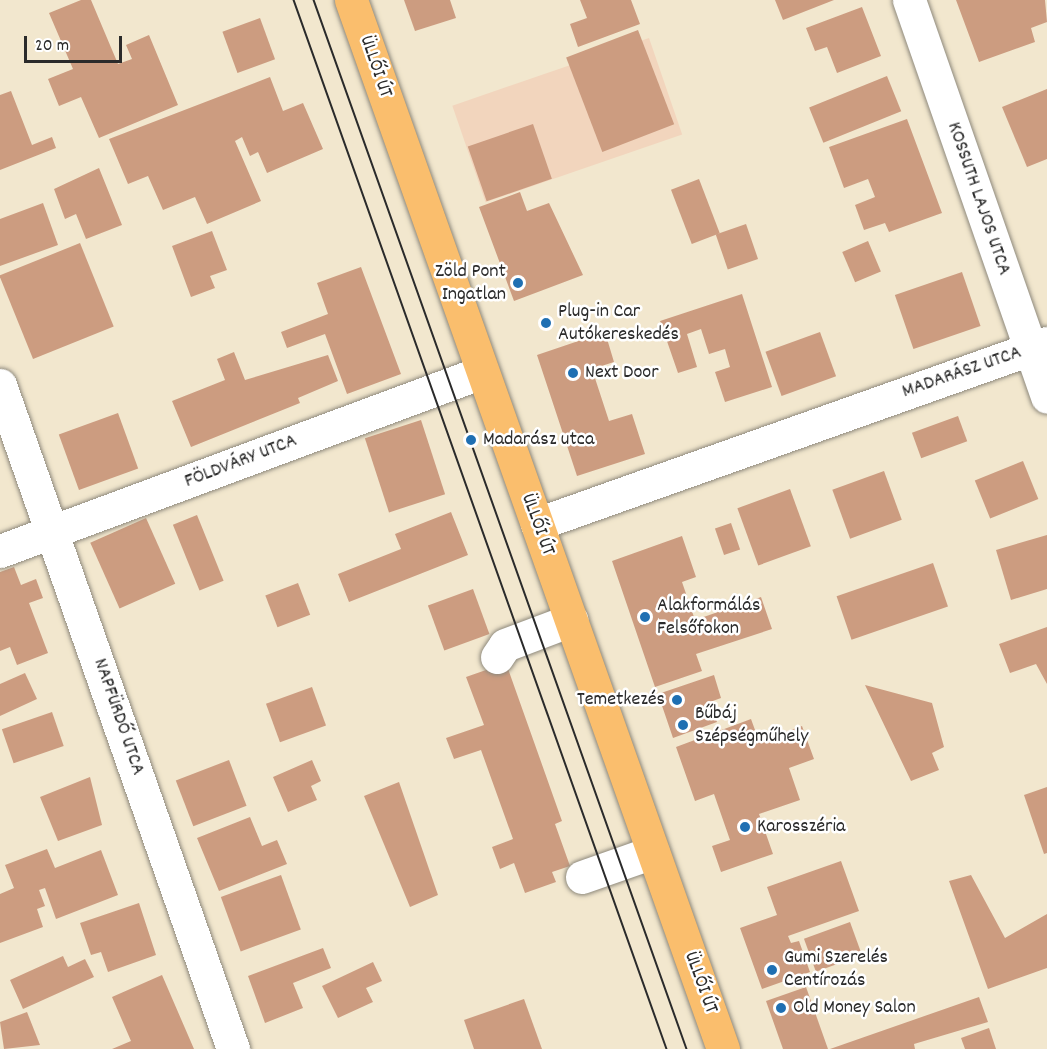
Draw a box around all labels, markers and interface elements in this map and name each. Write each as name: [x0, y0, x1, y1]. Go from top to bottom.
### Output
scale bar: [27, 24, 124, 62]
street label: ÜLLŐI ÚT: [353, 33, 397, 101]
text: 20 m: [35, 34, 69, 59]
street label: KOSSUTH LAJOS UTCA: [941, 119, 1015, 279]
place label: Zöld Pont Ingatlan: [435, 260, 506, 307]
marker: Zöld Pont Ingatlan: [511, 276, 525, 290]
place label: Plug-in Car Autókereskedés: [558, 300, 679, 347]
marker: Plug-in Car Autókereskedés: [539, 316, 553, 330]
street label: MADARÁSZ UTCA: [899, 341, 1025, 405]
place label: Next Door: [585, 361, 659, 385]
marker: Next Door: [566, 366, 580, 380]
place label: Madarász utca: [483, 428, 594, 452]
street label: FÖLDVÁRY UTCA: [181, 430, 301, 494]
marker: Madarász utca: [464, 433, 478, 447]
street label: ÜLLŐI ÚT: [515, 491, 559, 559]
place label: Alakformálás Felsőfokon: [657, 594, 760, 641]
marker: Alakformálás Felsőfokon: [638, 610, 652, 624]
street label: NAPFÜRDŐ UTCA: [87, 656, 149, 778]
place label: Temetkezés: [577, 688, 665, 712]
marker: Temetkezés: [670, 693, 684, 707]
place label: Bűbáj Szépségműhely: [695, 702, 808, 749]
marker: Bűbáj Szépségműhely: [676, 718, 690, 732]
place label: Karosszéria: [757, 815, 845, 839]
marker: Karosszéria: [738, 820, 752, 834]
place label: Gumi Szerelés Centírozás: [784, 946, 888, 993]
street label: ÜLLŐI ÚT: [678, 949, 722, 1017]
marker: Gumi Szerelés Centírozás: [765, 963, 779, 977]
place label: Old Money Salon: [793, 996, 916, 1020]
marker: Old Money Salon: [774, 1001, 788, 1015]

